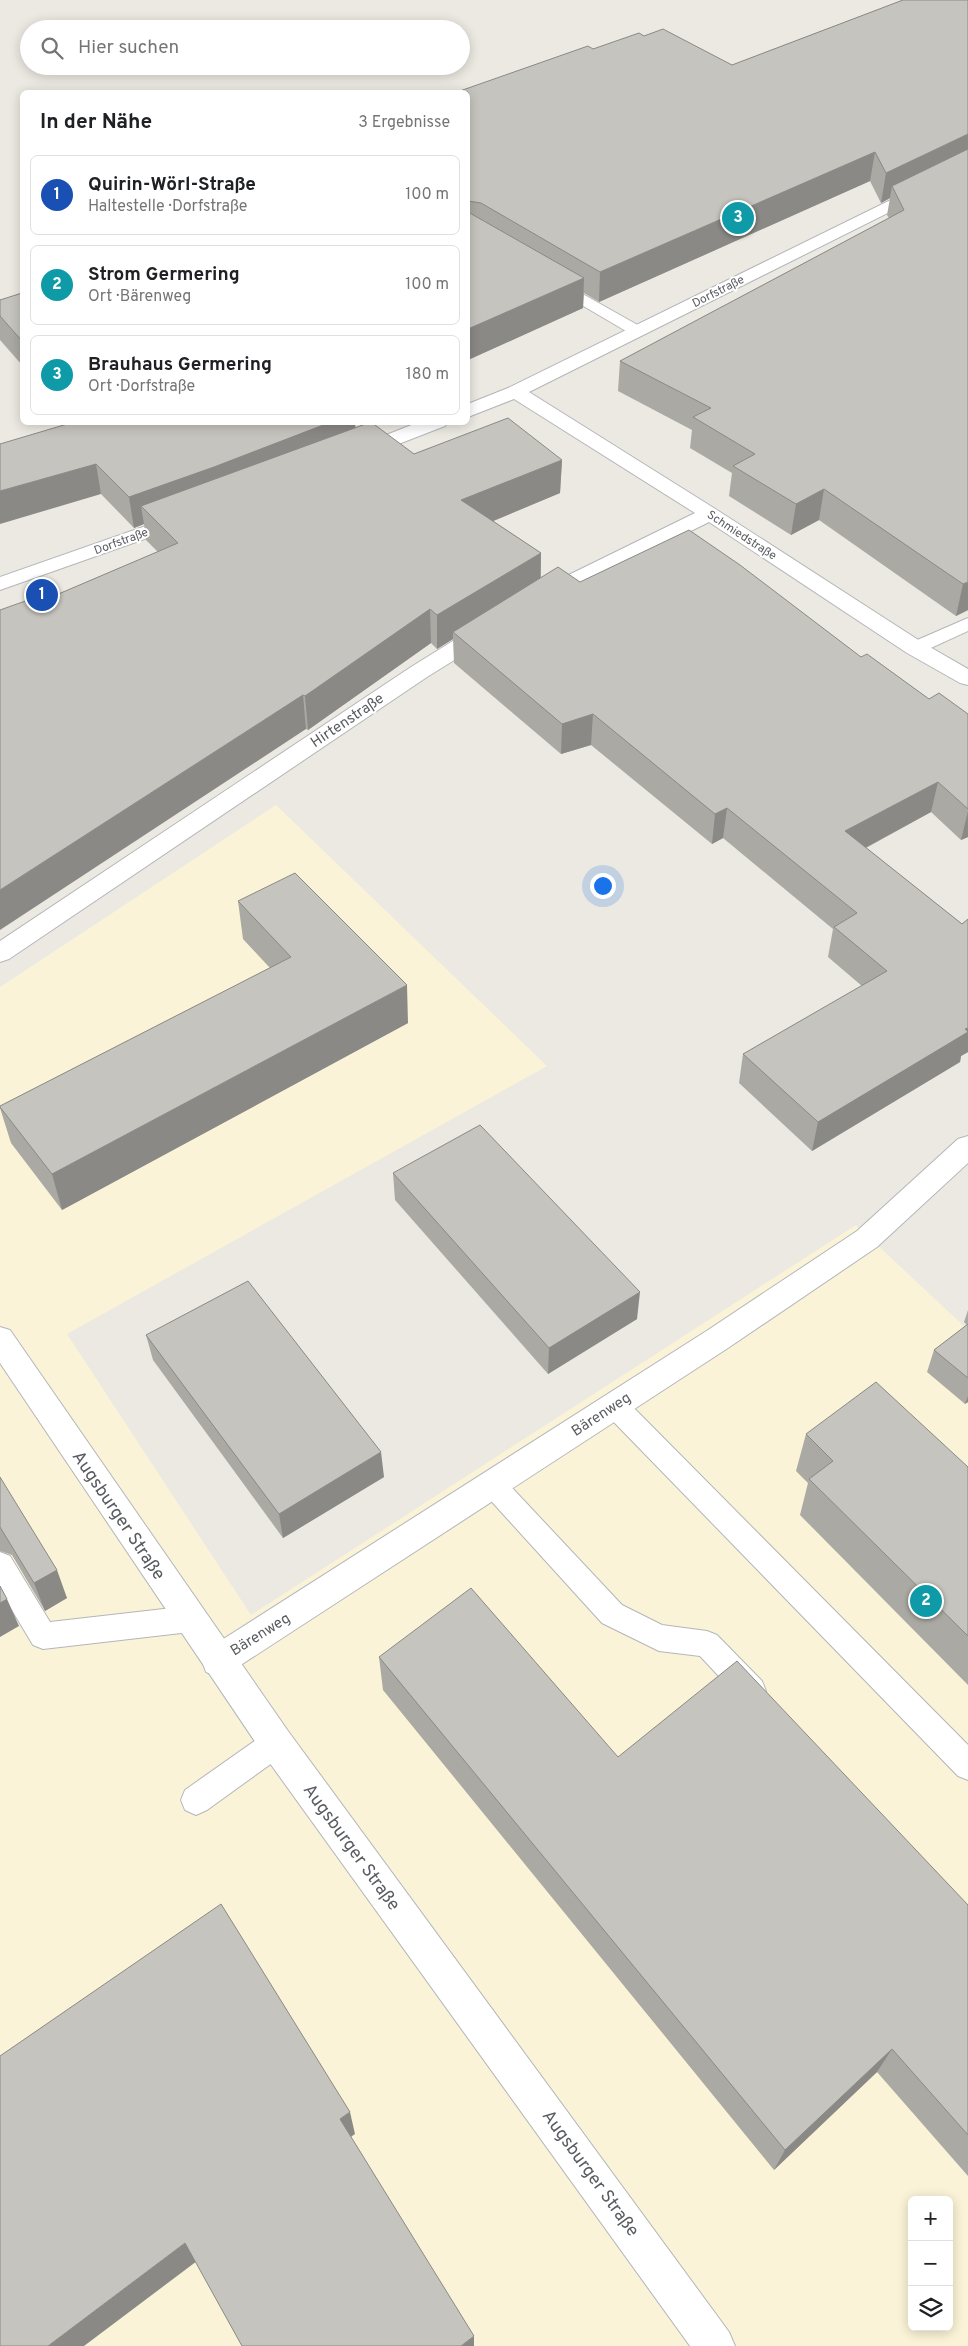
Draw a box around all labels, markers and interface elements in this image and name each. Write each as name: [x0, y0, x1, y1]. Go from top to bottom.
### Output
search box: [20, 20, 470, 75]
icon: search: [38, 34, 66, 62]
text: Hier suchen: [78, 36, 179, 60]
text: In der Nähe: [40, 109, 152, 136]
text: 3 Ergebnisse: [358, 113, 450, 133]
text: Quirin-Wörl-Straße: [88, 173, 256, 197]
text: 1: [54, 185, 60, 205]
text: 100 m: [405, 185, 449, 205]
text: Haltestelle · Dorfstraße: [88, 197, 247, 217]
pin: 3: [722, 199, 754, 237]
text: Strom Germering: [88, 263, 240, 287]
street label: Dorfstraße: [690, 272, 747, 312]
text: 2: [52, 275, 62, 295]
text: 100 m: [405, 275, 449, 295]
text: Ort · Bärenweg: [88, 287, 191, 307]
text: Brauhaus Germering: [88, 353, 272, 377]
text: 3: [52, 365, 62, 385]
text: 180 m: [406, 365, 449, 385]
text: Ort · Dorfstraße: [88, 377, 195, 397]
street label: Schmiedstraße: [704, 507, 779, 564]
street label: Dorfstraße: [92, 525, 151, 559]
pin: 1: [26, 576, 58, 614]
street label: Hirtenstraße: [308, 690, 388, 753]
your location: [590, 873, 616, 899]
street label: Bärenweg: [569, 1389, 635, 1441]
street label: Augsburger Straße: [66, 1447, 170, 1585]
pin: 2: [910, 1582, 942, 1620]
street label: Bärenweg: [227, 1609, 294, 1661]
street label: Augsburger Straße: [297, 1780, 405, 1916]
street label: Augsburger Straße: [536, 2106, 644, 2242]
map controls: [908, 2196, 953, 2331]
button: +: [908, 2196, 953, 2241]
button: −: [908, 2241, 953, 2286]
button: layers: [908, 2286, 953, 2331]

